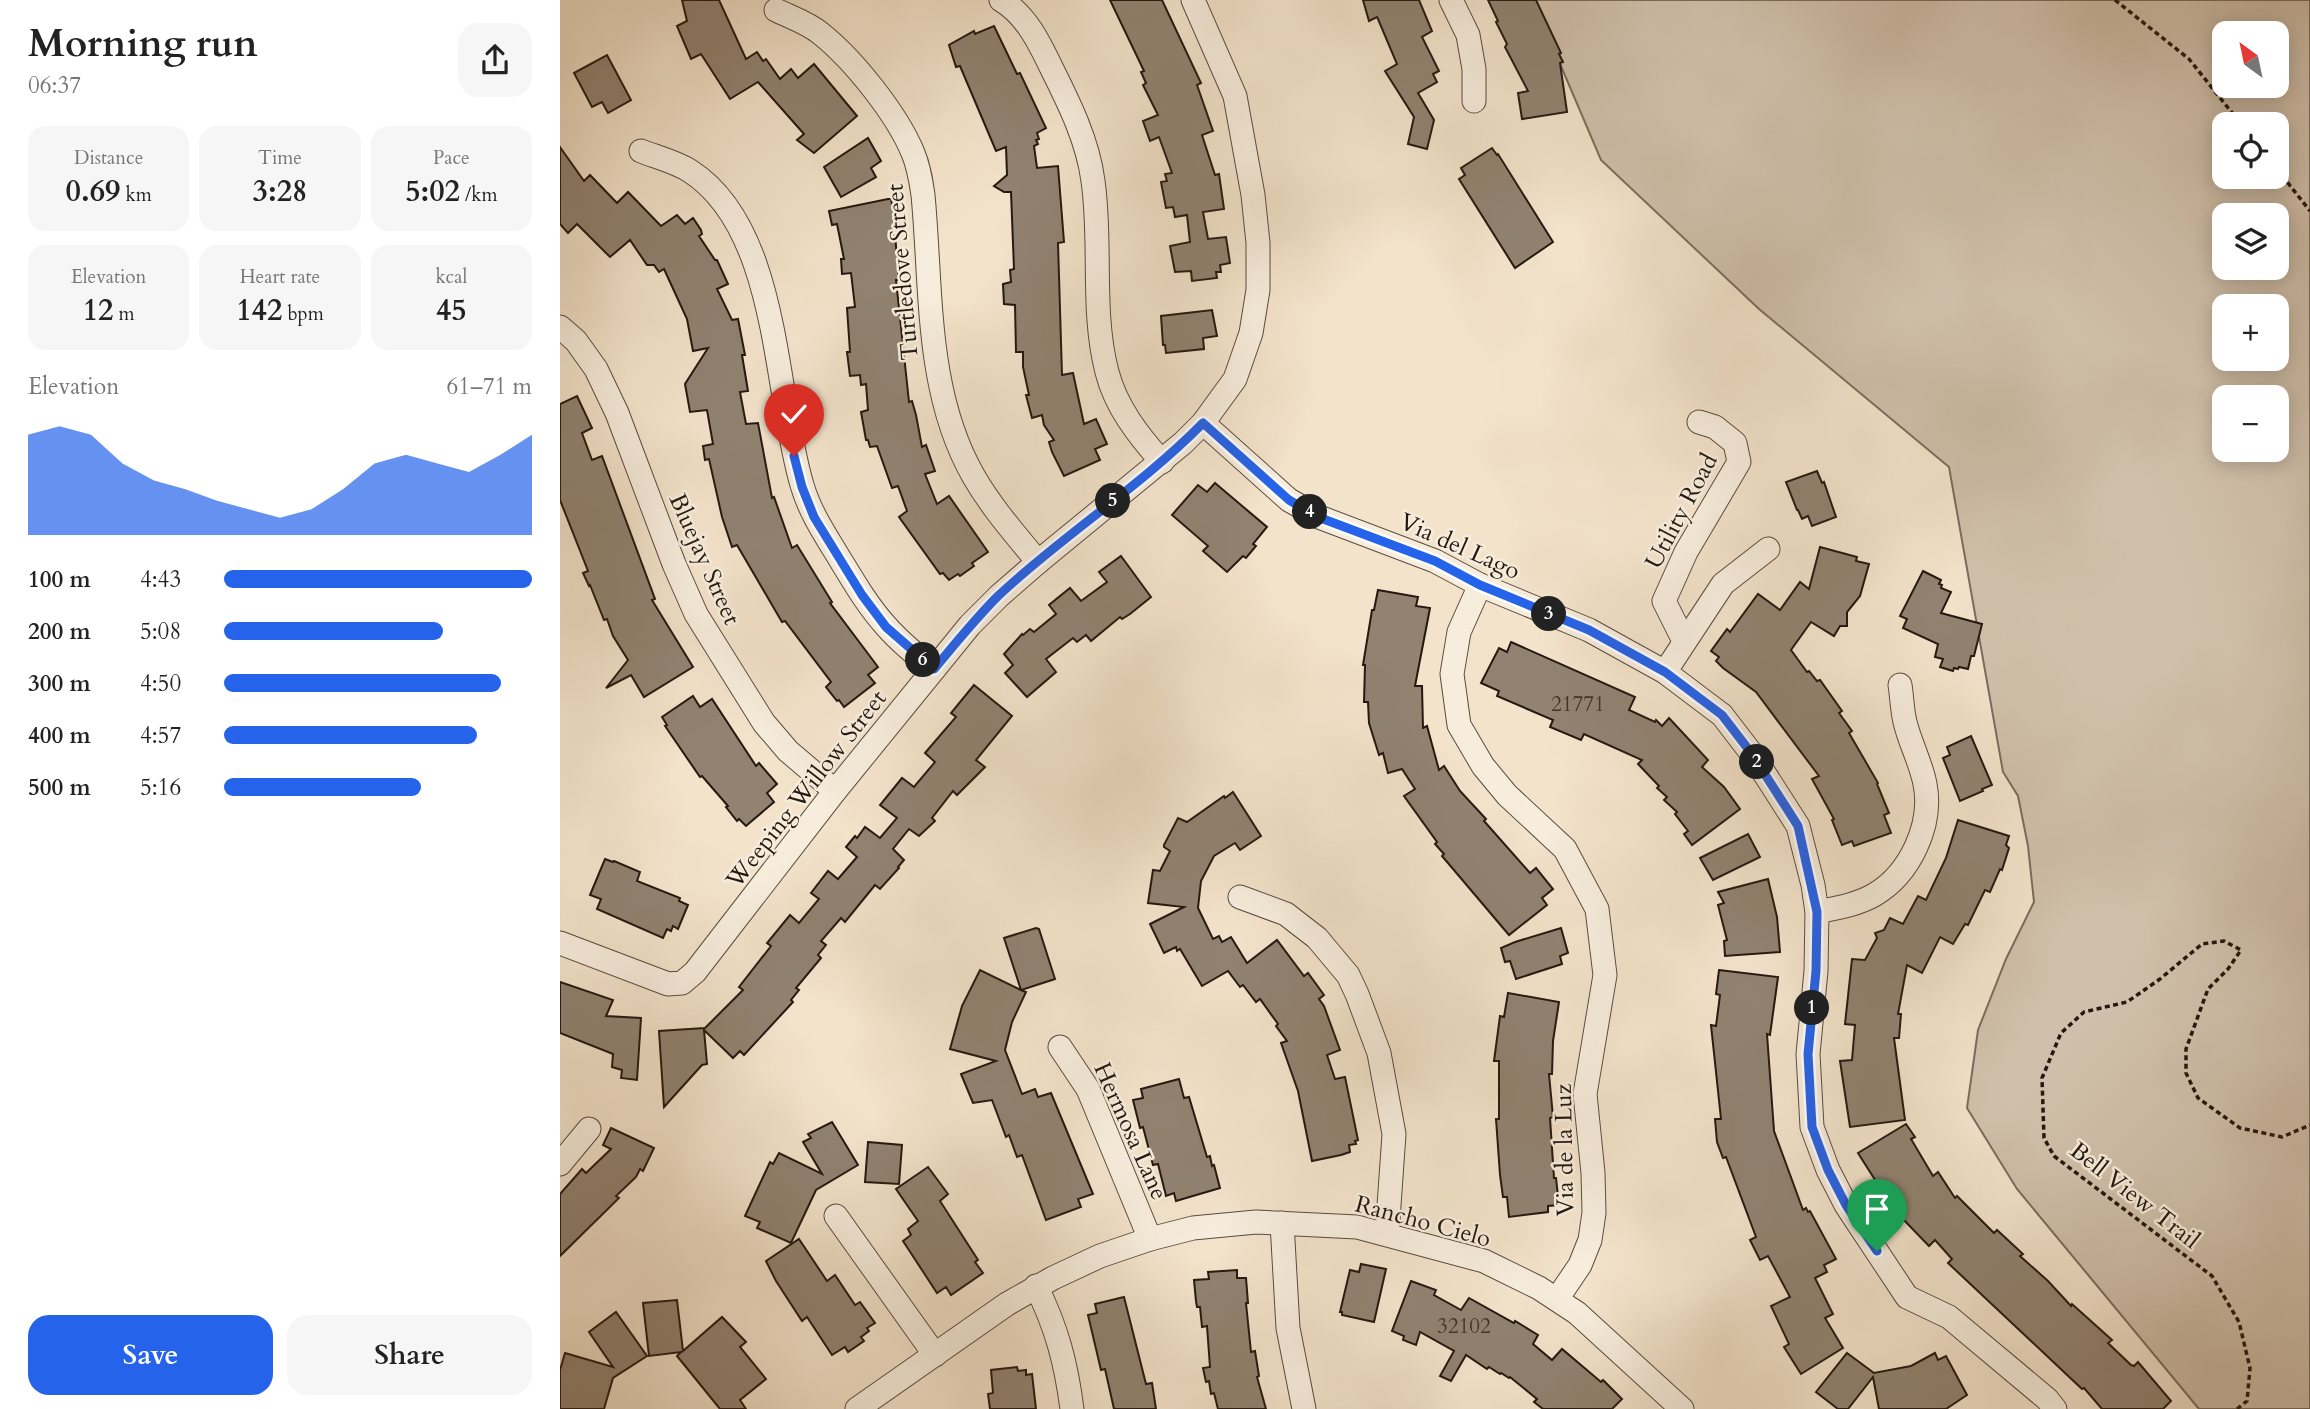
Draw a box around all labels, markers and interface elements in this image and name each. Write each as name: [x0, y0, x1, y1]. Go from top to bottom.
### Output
text: Morning run: [28, 18, 258, 70]
north arrow: [2212, 21, 2289, 98]
map controls: [2212, 21, 2289, 462]
button: share: [458, 23, 532, 97]
text: 06:37: [28, 70, 81, 101]
button: locate: [2212, 112, 2289, 189]
text: Distance: [74, 145, 143, 171]
text: Time: [258, 145, 302, 171]
text: Pace: [433, 145, 470, 171]
text: 0.69: [66, 171, 120, 212]
text: 3:28: [253, 171, 307, 212]
text: 5:02: [405, 171, 460, 212]
text: km: [120, 182, 152, 208]
text: /km: [460, 182, 497, 208]
street label: Turtledove Street: [878, 182, 927, 362]
button: layers: [2212, 203, 2289, 280]
text: Elevation: [71, 264, 146, 290]
text: Heart rate: [240, 264, 320, 290]
text: kcal: [435, 264, 467, 290]
text: 12: [83, 290, 113, 331]
text: 142: [236, 290, 282, 331]
text: 45: [436, 290, 467, 331]
button: +: [2212, 294, 2289, 371]
text: m: [113, 301, 135, 327]
text: bpm: [282, 301, 324, 327]
text: Elevation: [28, 371, 119, 402]
text: 61–71 m: [447, 371, 532, 402]
pin: [764, 384, 824, 456]
button: −: [2212, 385, 2289, 462]
icon: check: [775, 395, 813, 433]
street label: Utility Road: [1637, 448, 1726, 575]
pin: 5: [1096, 484, 1130, 518]
text: 5: [1108, 487, 1117, 513]
street label: Bluejay Street: [661, 488, 748, 630]
pin: 4: [1292, 494, 1328, 530]
text: 4: [1305, 498, 1314, 524]
street label: Via del Lago: [1394, 505, 1525, 588]
text: 100 m: [28, 564, 91, 595]
text: 4:43: [140, 564, 181, 595]
pin: 3: [1532, 596, 1566, 632]
text: 3: [1544, 600, 1553, 626]
text: 200 m: [28, 616, 91, 647]
text: 5:08: [140, 616, 181, 647]
pin: 6: [906, 642, 940, 678]
text: 6: [918, 646, 927, 672]
text: 300 m: [28, 668, 91, 699]
text: 4:50: [140, 668, 181, 699]
street label: Weeping Willow Street: [718, 683, 895, 896]
house number: 21771: [1551, 690, 1605, 719]
text: 400 m: [28, 720, 91, 751]
text: 4:57: [140, 720, 181, 751]
pin: 2: [1740, 744, 1774, 780]
text: 2: [1752, 748, 1761, 774]
text: 500 m: [28, 772, 91, 803]
text: 5:16: [140, 772, 181, 803]
pin: 1: [1794, 990, 1830, 1026]
text: 1: [1807, 994, 1816, 1020]
street label: Hermosa Lane: [1086, 1057, 1176, 1205]
street label: Via de la Luz: [1547, 1083, 1582, 1217]
street label: Bell View Trail: [2063, 1134, 2206, 1257]
pin: [1847, 1179, 1907, 1251]
street label: Rancho Cielo: [1351, 1188, 1494, 1255]
icon: arrive: [1858, 1190, 1896, 1228]
house number: 32102: [1437, 1312, 1491, 1341]
button: Save: [28, 1315, 273, 1395]
button: Share: [287, 1315, 532, 1395]

